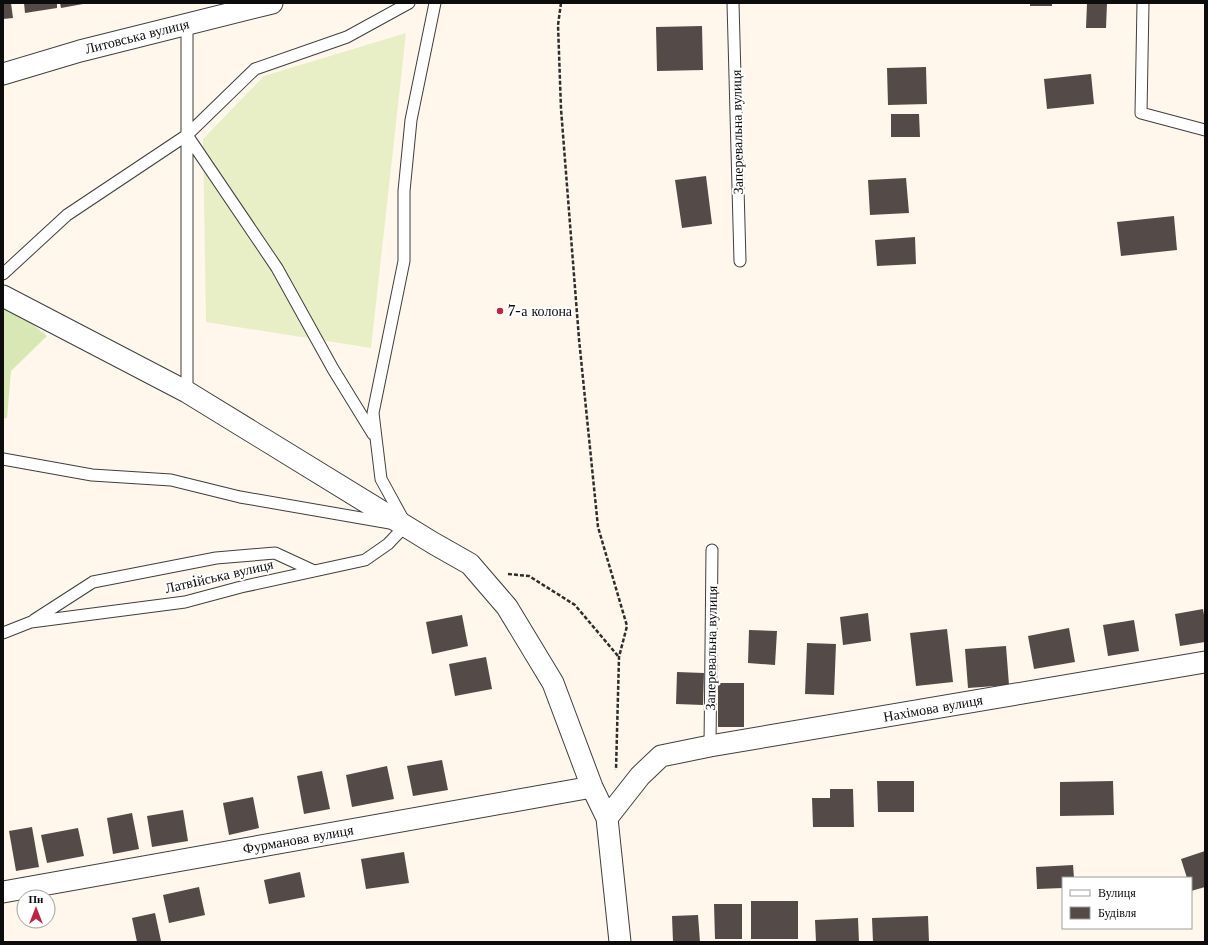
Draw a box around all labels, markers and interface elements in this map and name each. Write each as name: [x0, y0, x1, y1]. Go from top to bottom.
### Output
street label: Литовська вулиця: [83, 14, 192, 58]
street label: Заперевальна вулиця: [727, 69, 747, 195]
place label: 7-а колона: [508, 302, 573, 320]
marker: 7-а колона: [495, 306, 505, 316]
street label: Латвiйська вулиця: [163, 555, 275, 597]
street label: Заперевальна вулиця: [701, 585, 721, 711]
street label: Нахімова вулиця: [882, 690, 985, 726]
street label: Фурманова вулиця: [241, 820, 355, 858]
legend: [1062, 877, 1192, 929]
text: Вулиця: [1098, 885, 1136, 900]
north arrow: [16, 889, 56, 929]
text: Пн: [29, 892, 44, 906]
text: Будівля: [1098, 905, 1137, 920]

